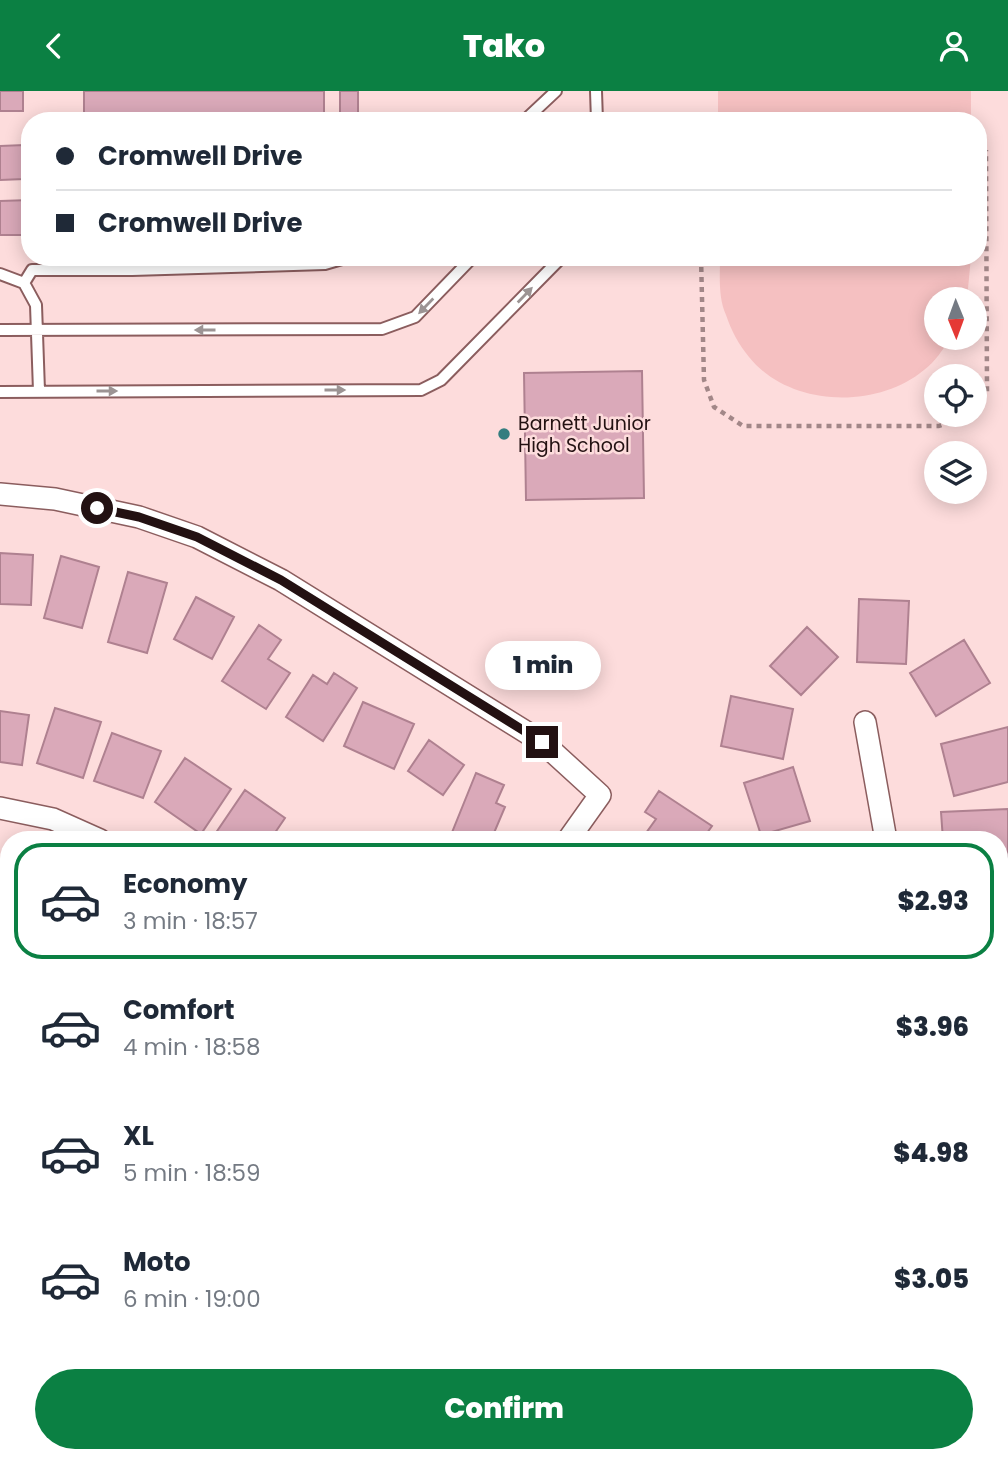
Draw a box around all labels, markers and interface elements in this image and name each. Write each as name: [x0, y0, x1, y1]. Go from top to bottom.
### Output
text: Tako: [463, 23, 545, 68]
icon: back: [35, 27, 73, 65]
icon: person: [935, 27, 973, 65]
text: Cromwell Drive: [98, 138, 302, 174]
text: Cromwell Drive: [98, 205, 302, 241]
one-way arrow: [516, 287, 533, 304]
north arrow: [924, 287, 987, 350]
map controls: [924, 287, 987, 504]
one-way arrow: [418, 297, 434, 314]
one-way arrow: [194, 324, 216, 335]
button: locate: [924, 364, 987, 427]
one-way arrow: [324, 384, 346, 396]
one-way arrow: [97, 385, 119, 397]
place label: Barnett Junior High School: [518, 410, 651, 459]
marker: Barnett Junior High School: [496, 426, 512, 442]
button: layers: [924, 441, 987, 504]
route start: [81, 492, 113, 524]
callout: 1 min: [484, 641, 600, 689]
text: 1 min: [513, 649, 573, 681]
route end: [526, 726, 558, 758]
text: Economy: [123, 866, 247, 902]
icon: car: [39, 870, 102, 933]
text: $2.93: [898, 883, 969, 919]
text: 3 min · 18:57: [123, 905, 258, 937]
text: Comfort: [123, 992, 235, 1028]
icon: car: [39, 996, 102, 1059]
text: $3.96: [896, 1009, 969, 1045]
text: 4 min · 18:58: [123, 1031, 261, 1063]
text: XL: [123, 1118, 154, 1154]
icon: car: [39, 1122, 102, 1185]
text: $4.98: [893, 1135, 969, 1171]
text: 5 min · 18:59: [123, 1157, 261, 1189]
text: Moto: [123, 1244, 191, 1280]
icon: car: [39, 1248, 102, 1311]
text: $3.05: [894, 1261, 969, 1297]
text: 6 min · 19:00: [123, 1283, 261, 1315]
button: Confirm: [35, 1369, 973, 1449]

